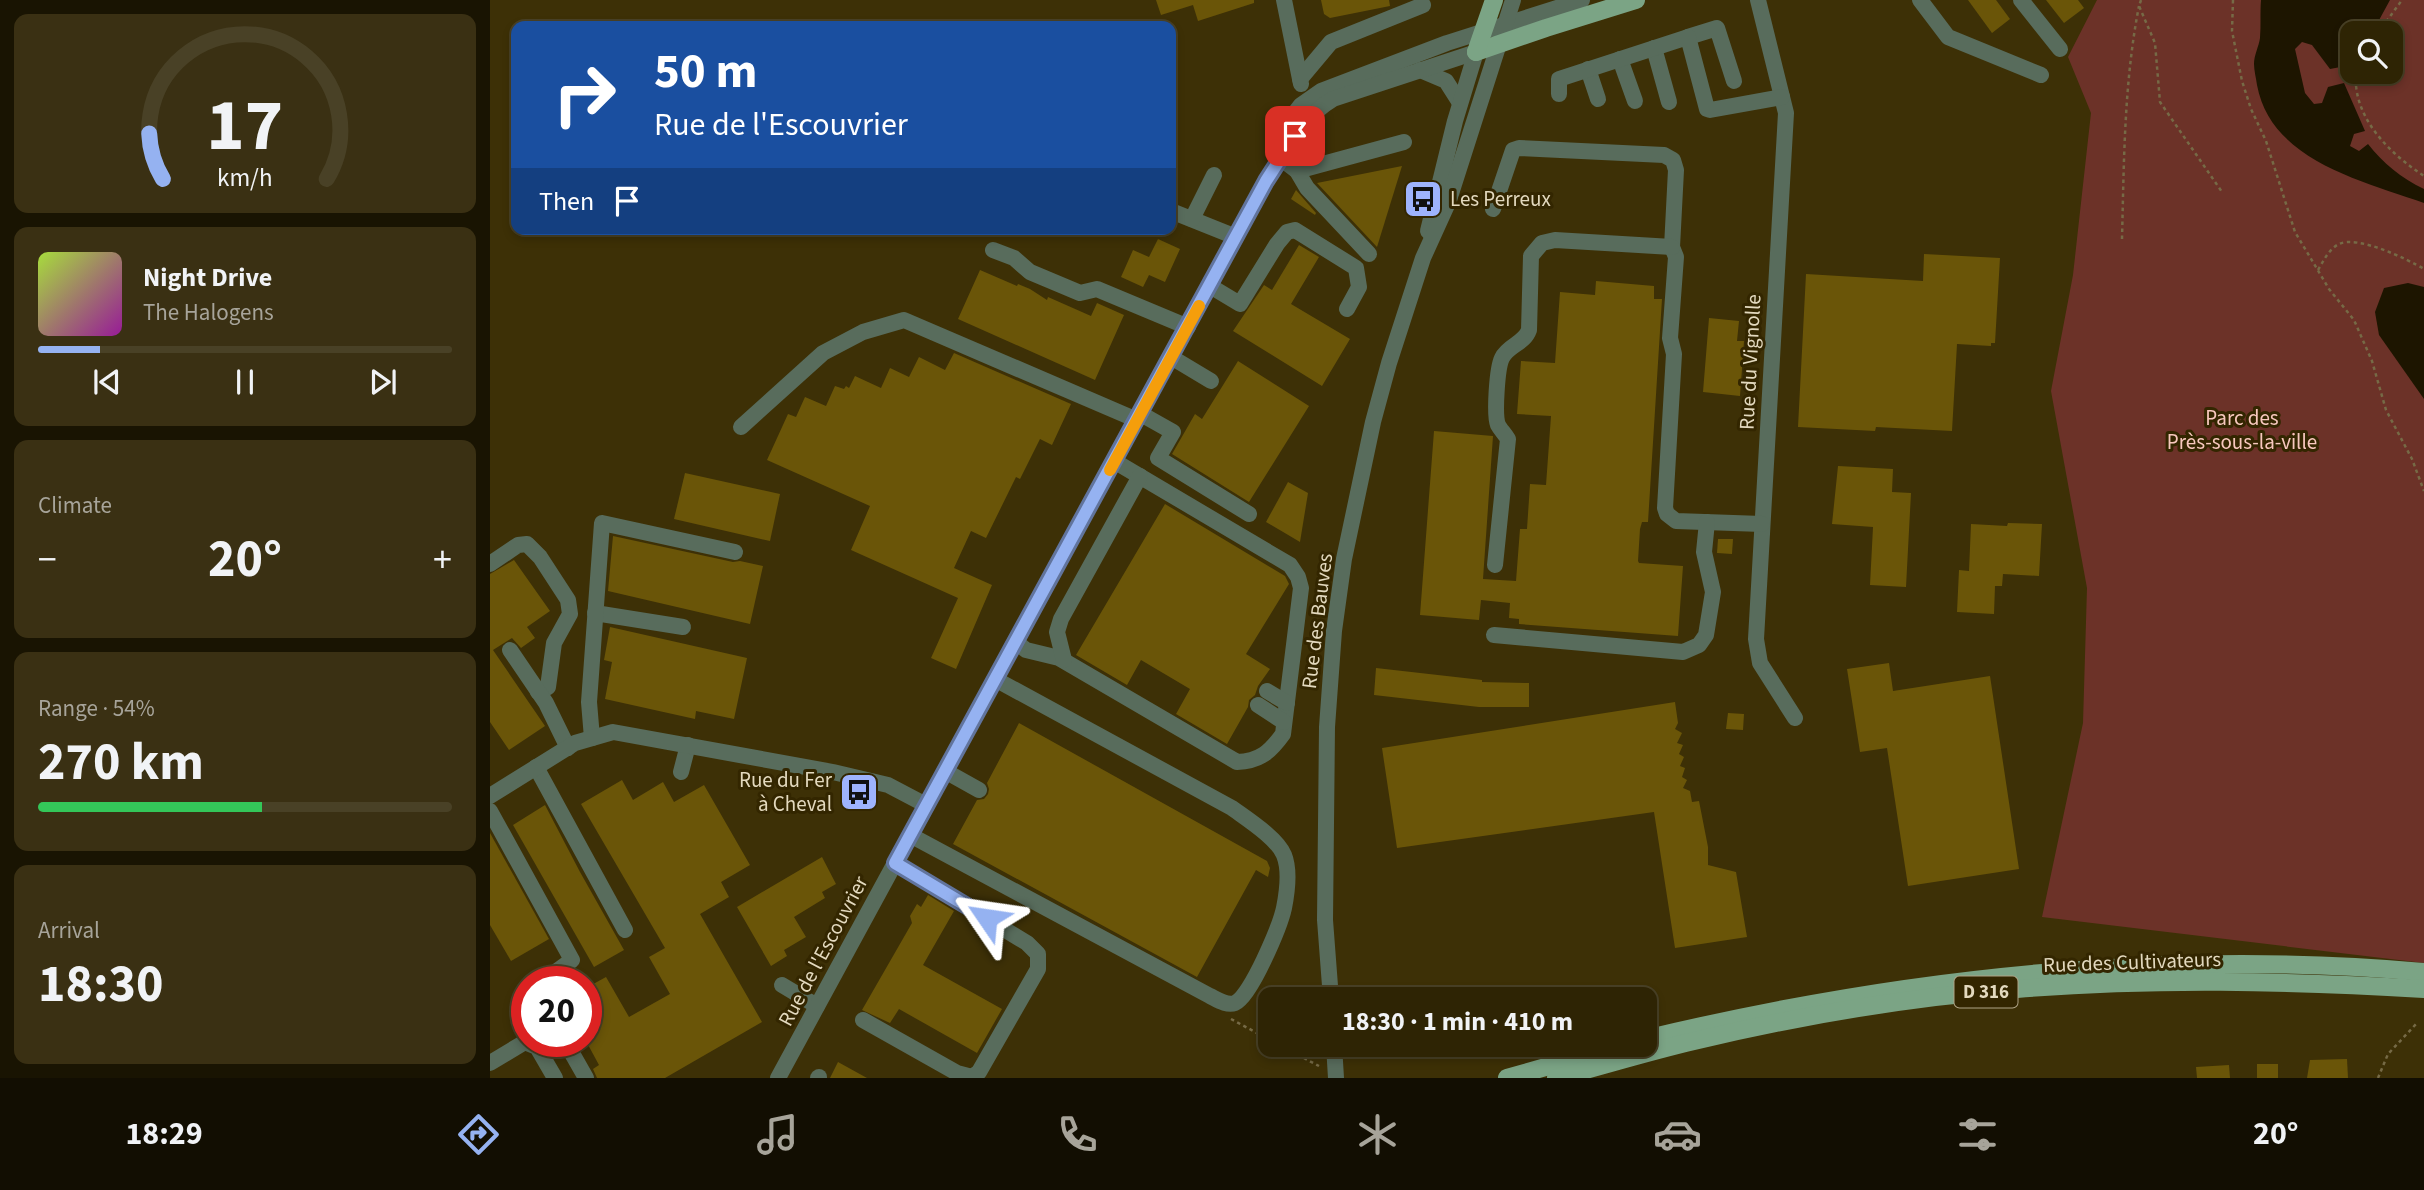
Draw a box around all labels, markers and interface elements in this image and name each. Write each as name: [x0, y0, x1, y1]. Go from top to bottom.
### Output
map controls: [2340, 21, 2403, 84]
button: search: [2340, 21, 2403, 84]
text: 50 m: [654, 37, 758, 107]
icon: right: [539, 49, 630, 140]
text: 17: [207, 75, 283, 179]
text: Rue de l'Escouvrier: [654, 102, 908, 148]
pin: [1265, 106, 1325, 166]
icon: arrive: [1276, 117, 1314, 155]
text: km/h: [217, 160, 273, 196]
bus stop icon: Les Perreux: [1402, 178, 1444, 220]
icon: arrive: [608, 182, 646, 220]
text: Then: [539, 183, 594, 220]
place label: Les Perreux: [1450, 184, 1551, 214]
text: Night Drive: [143, 259, 272, 296]
street label: Rue du Vignolle: [1731, 293, 1769, 431]
text: The Halogens: [143, 296, 274, 329]
icon: previous: [88, 363, 126, 401]
icon: pause: [226, 363, 264, 401]
icon: next: [364, 363, 402, 401]
park label: Parc des Près-sous-la-ville: [2167, 403, 2317, 457]
text: Climate: [38, 489, 112, 522]
text: 20°: [208, 523, 282, 597]
text: −: [38, 533, 57, 587]
text: +: [433, 533, 452, 587]
street label: Rue des Bauves: [1294, 551, 1340, 690]
text: Range · 54%: [38, 692, 155, 725]
text: 270 km: [38, 726, 204, 800]
place label: Rue du Fer à Cheval: [739, 765, 833, 819]
bus stop icon: Rue du Fer à Cheval: [838, 771, 880, 813]
street label: Rue de l'Escouvrier: [771, 870, 876, 1032]
position arrow: [950, 881, 1024, 955]
text: Arrival: [38, 914, 100, 947]
street label: Rue des Cultivateurs: [2042, 944, 2222, 980]
text: 18:30: [38, 948, 163, 1022]
speed limit sign: 20: [511, 966, 602, 1057]
road number: D 316: [1954, 976, 2018, 1008]
text: 18:30 · 1 min · 410 m: [1342, 1003, 1573, 1040]
icon: directions: [454, 1110, 503, 1159]
icon: music: [753, 1110, 802, 1159]
icon: phone: [1053, 1110, 1102, 1159]
icon: climate: [1353, 1110, 1402, 1159]
icon: car: [1653, 1110, 1702, 1159]
icon: filters: [1953, 1110, 2002, 1159]
text: 18:29: [125, 1111, 203, 1157]
text: 20°: [2253, 1111, 2298, 1157]

